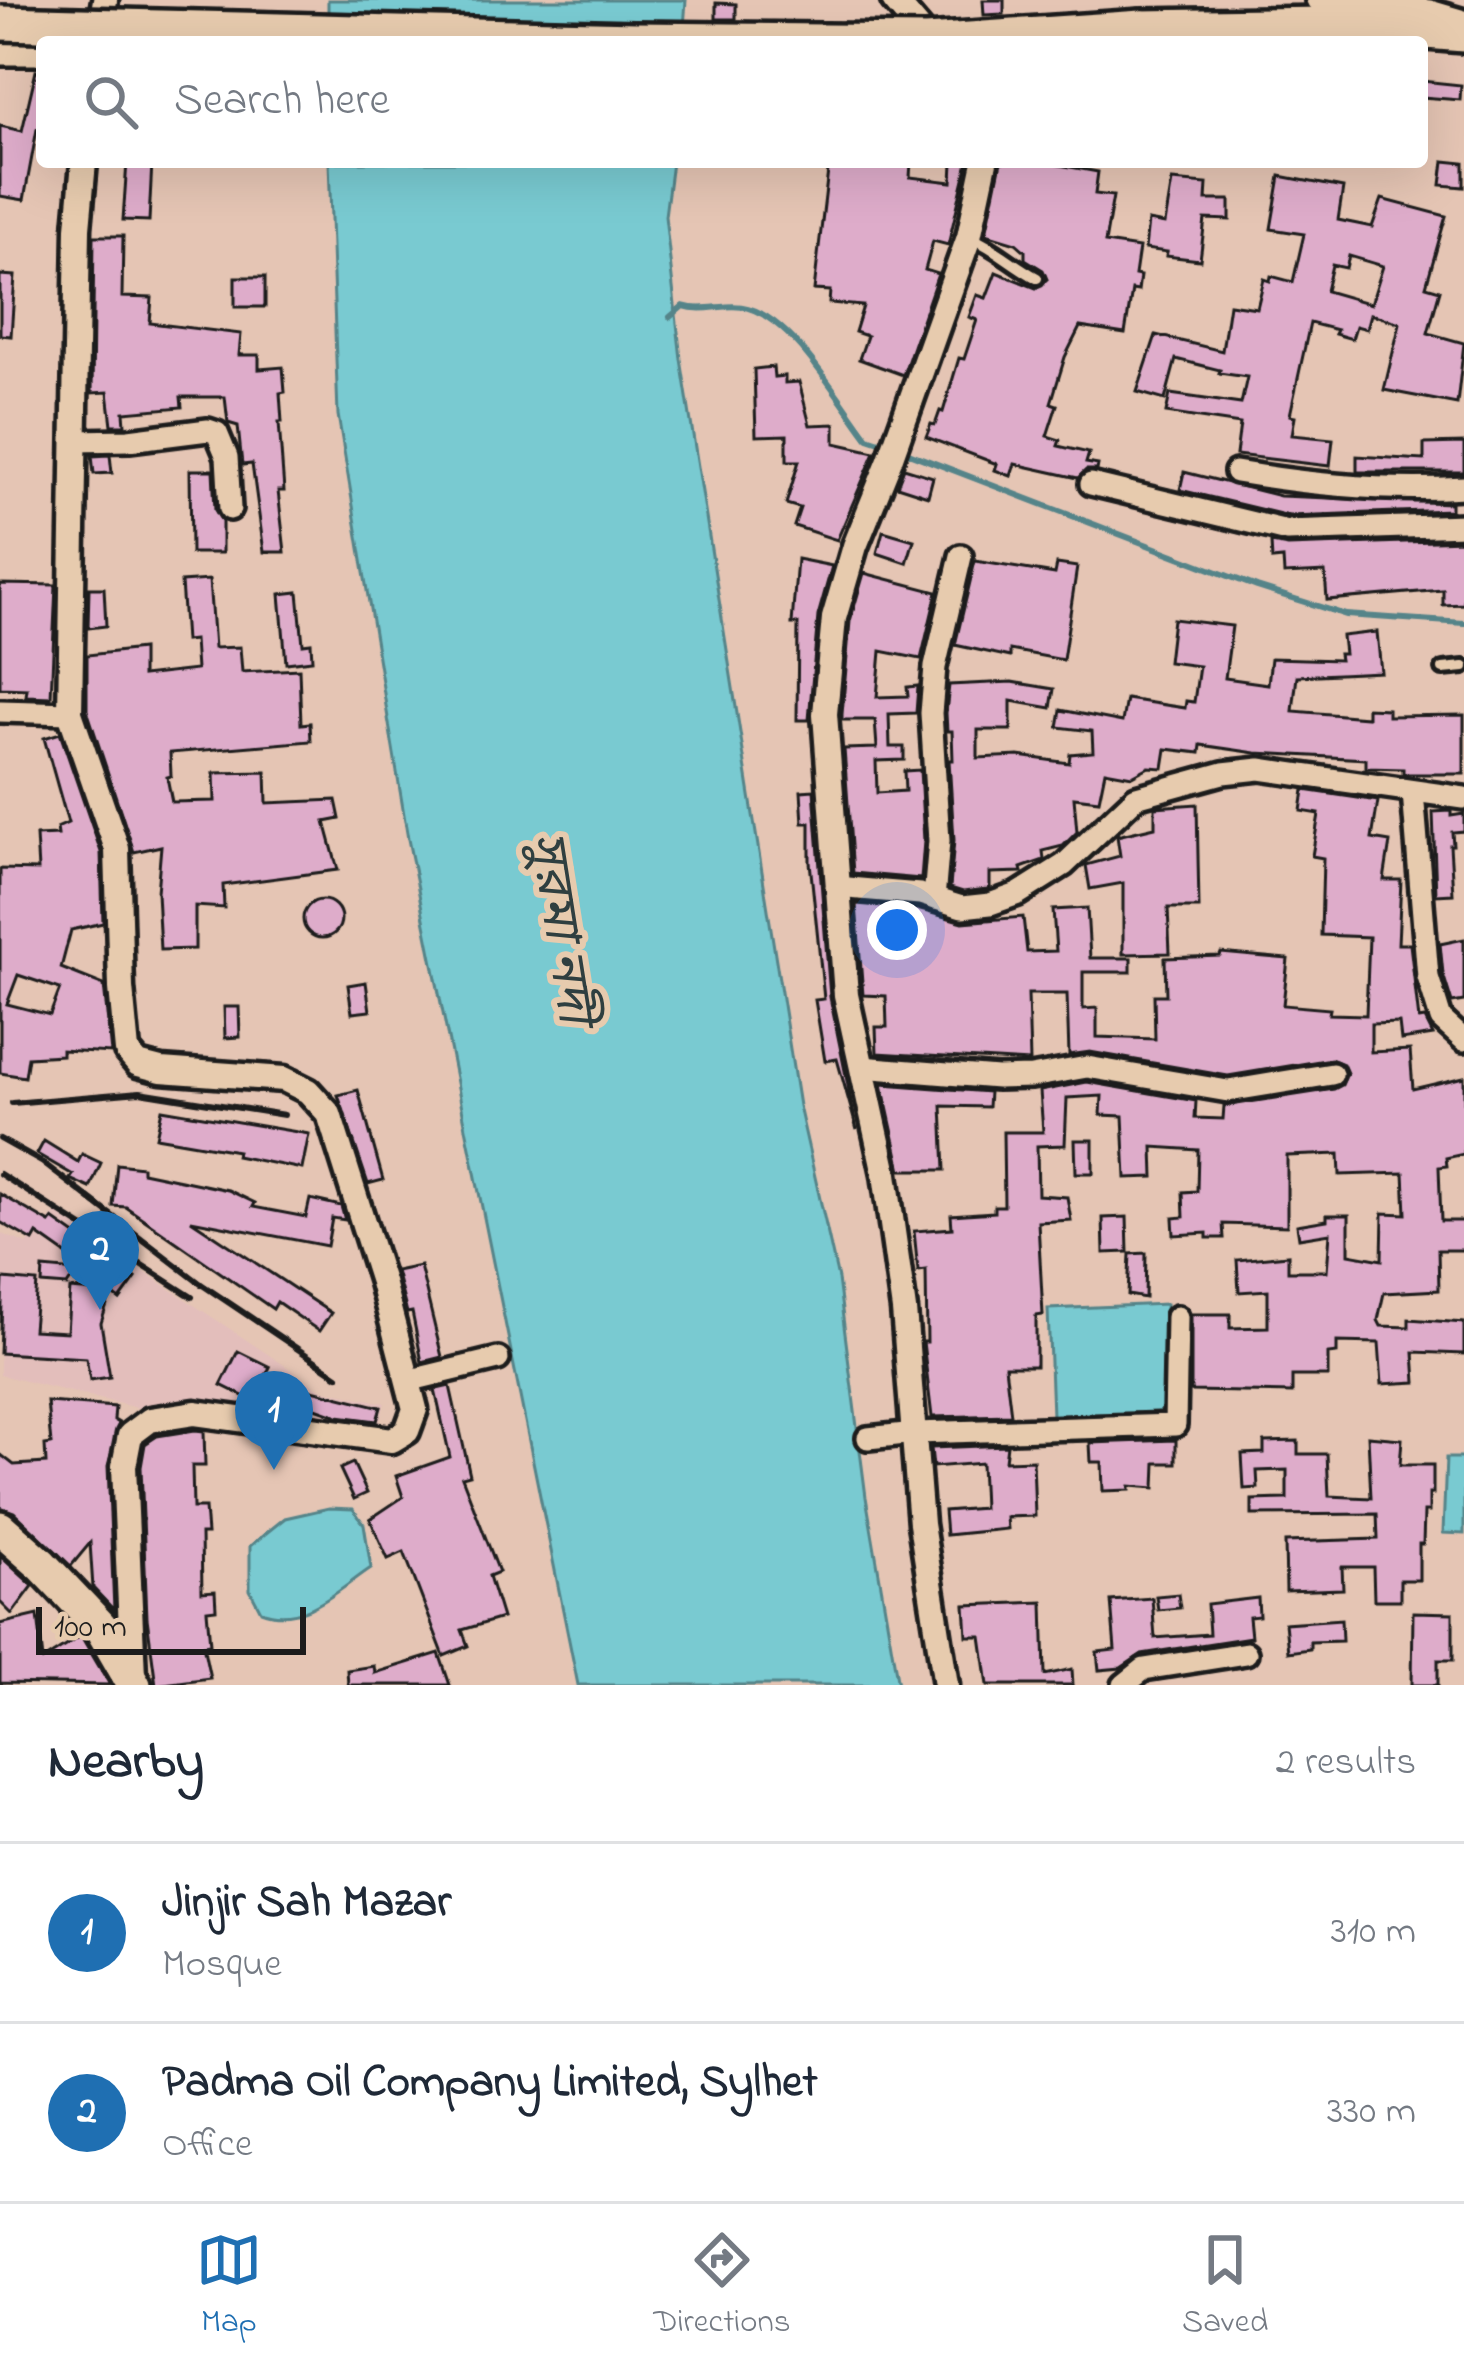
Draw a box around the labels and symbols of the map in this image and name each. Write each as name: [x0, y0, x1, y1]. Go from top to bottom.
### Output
water label: সুরমা নদী: [506, 827, 612, 1038]
your location: [867, 900, 927, 960]
pin: 2: [61, 1211, 139, 1310]
pin: 1: [235, 1371, 313, 1470]
scale bar: [36, 1601, 306, 1654]

